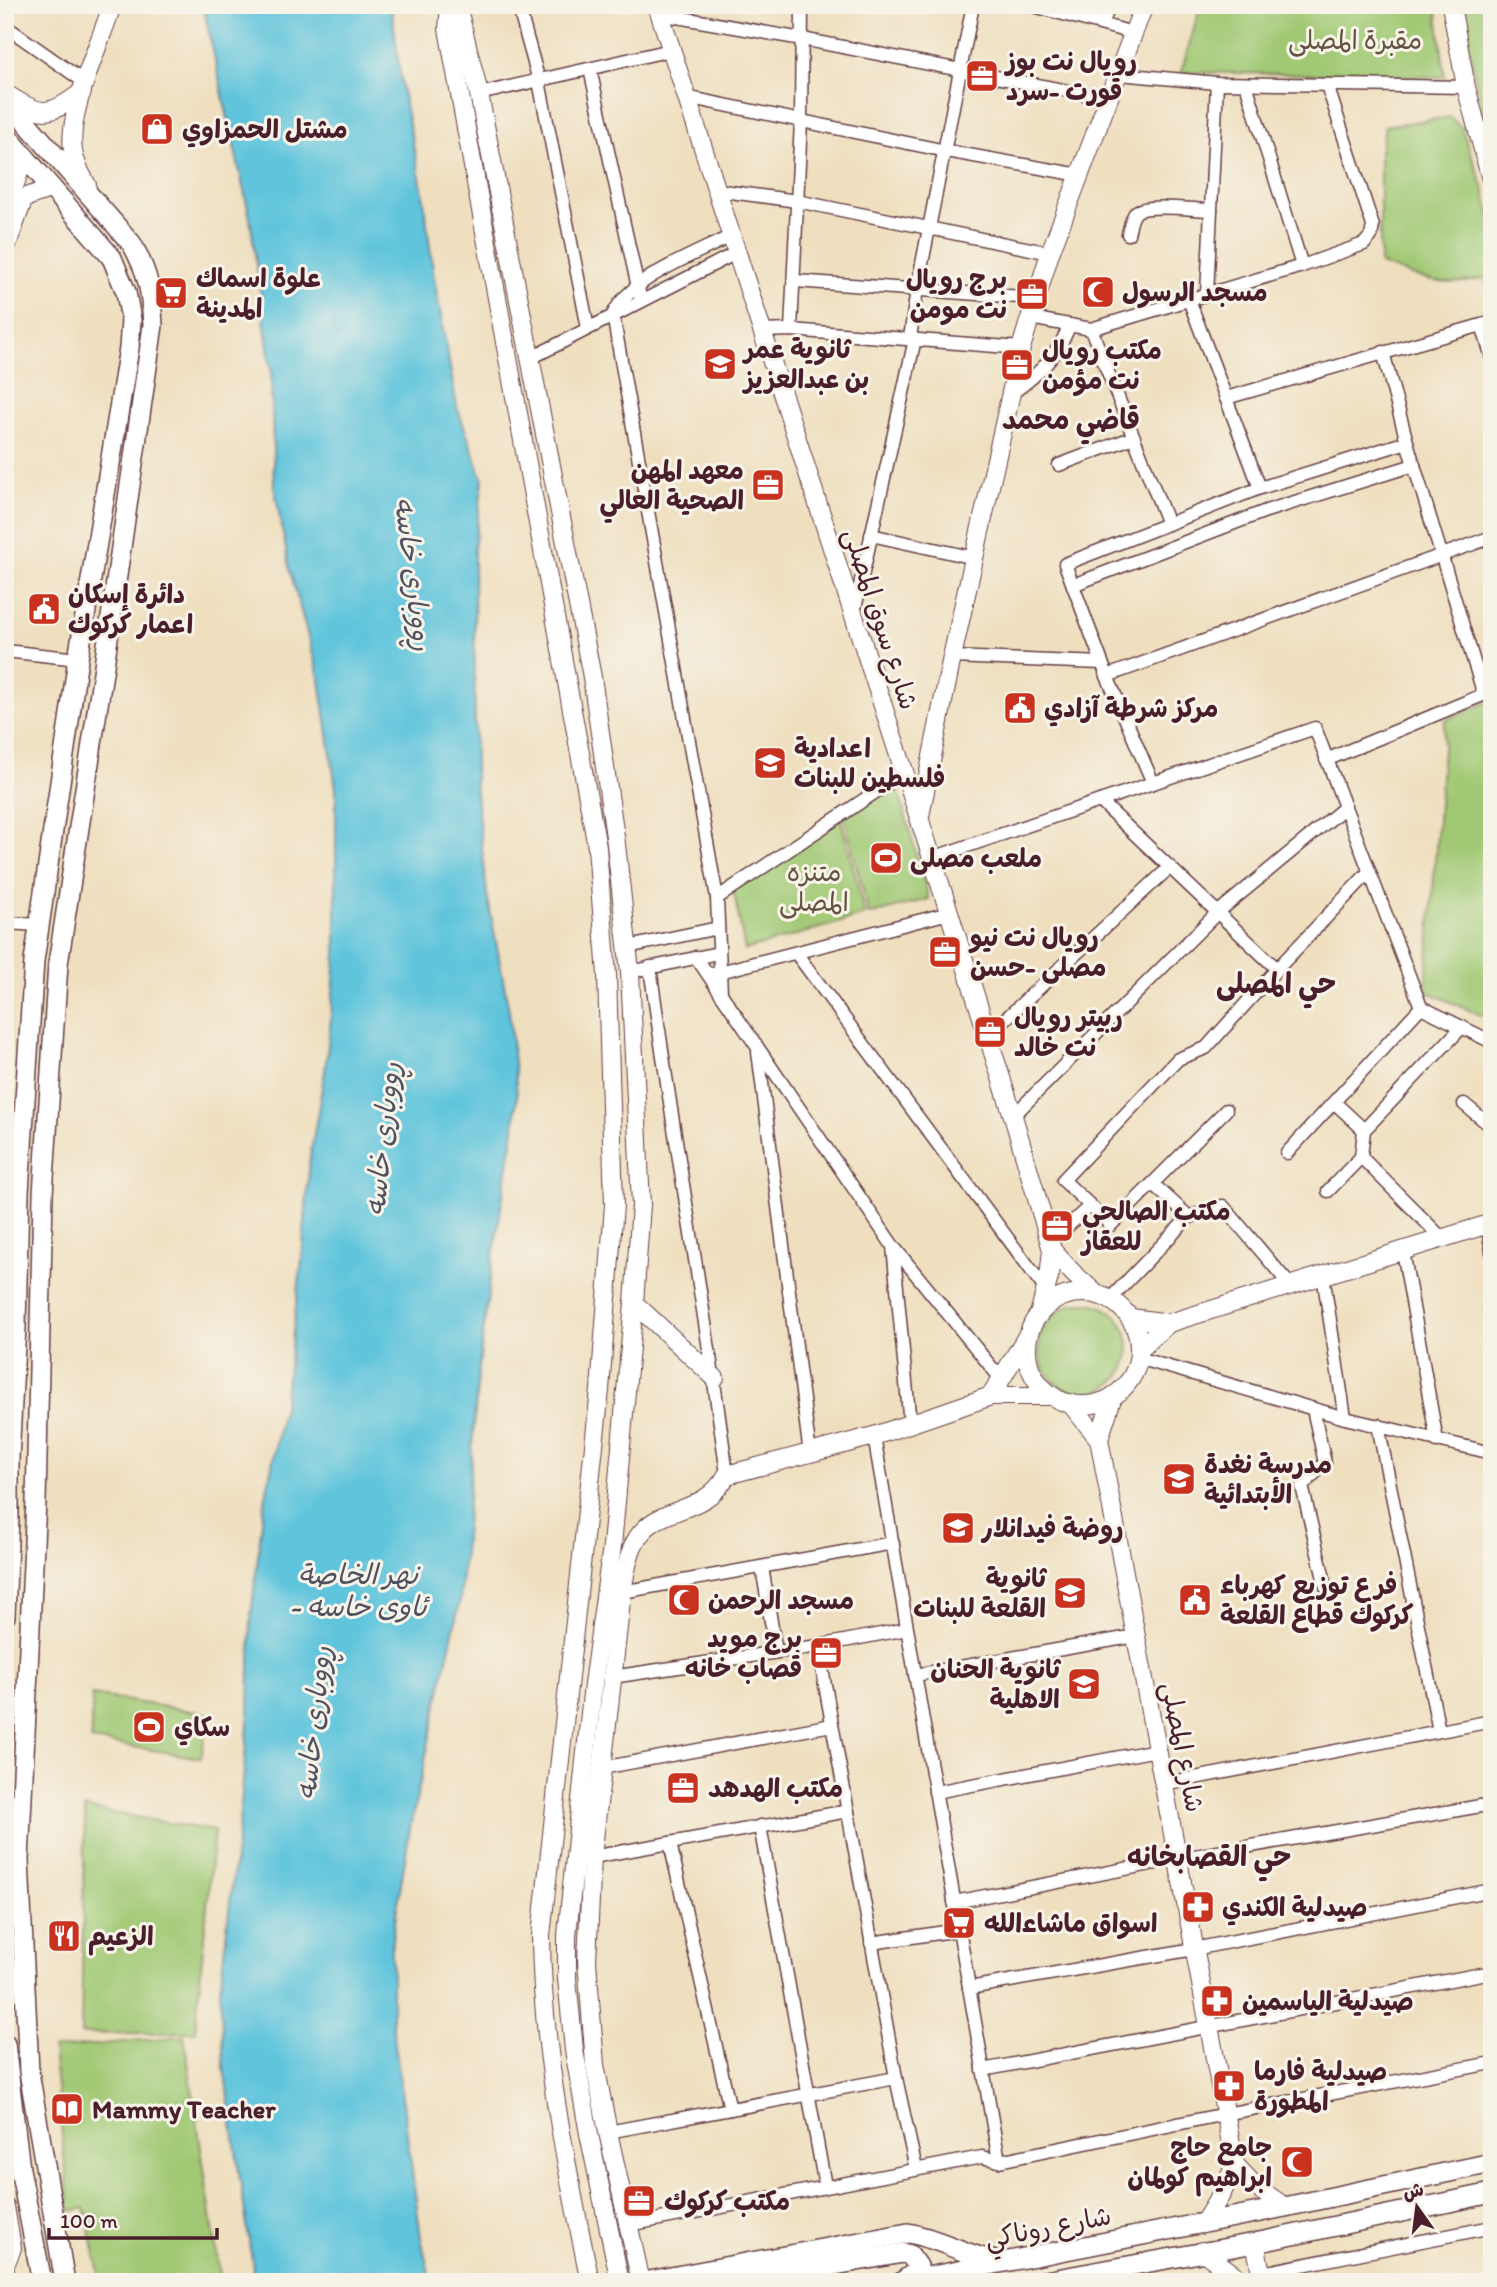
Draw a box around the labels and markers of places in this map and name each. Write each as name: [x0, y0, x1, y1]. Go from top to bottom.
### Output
place label: رويال نت بوز قورت -سرد: [1004, 45, 1137, 108]
office icon: رويال نت بوز قورت -سرد: [963, 57, 1001, 95]
shop icon: مشتل الحمزاوي: [138, 110, 176, 148]
place label: مشتل الحمزاوي: [182, 113, 348, 148]
place label: علوة اسماك المدينة: [196, 262, 321, 324]
place label: برج رويال نت مومن: [906, 263, 1007, 326]
mosque icon: مسجد الرسول: [1079, 273, 1117, 311]
supermarket icon: علوة اسماك المدينة: [152, 274, 190, 312]
office icon: برج رويال نت مومن: [1013, 275, 1051, 313]
place label: مسجد الرسول: [1122, 276, 1268, 309]
place label: ثانوية عمر بن عبدالعزيز: [741, 333, 869, 395]
place label: مكتب رويال نت مؤمن: [1042, 334, 1162, 397]
school or university icon: ثانوية عمر بن عبدالعزيز: [701, 345, 739, 383]
office icon: مكتب رويال نت مؤمن: [998, 346, 1036, 384]
place label: معهد المهن الصحية العالي: [600, 454, 744, 524]
office icon: معهد المهن الصحية العالي: [749, 466, 787, 504]
place label: دائرة إسكان اعمار كركوك: [68, 578, 193, 641]
public building icon: دائرة إسكان اعمار كركوك: [25, 590, 63, 628]
public building icon: مركز شرطة آزادي: [1001, 689, 1039, 727]
place label: مركز شرطة آزادي: [1044, 692, 1218, 727]
place label: اعدادية فلسطين للبنات: [794, 732, 945, 794]
school or university icon: اعدادية فلسطين للبنات: [751, 744, 789, 782]
sports icon: ملعب مصلى: [867, 839, 905, 877]
place label: ملعب مصلى: [910, 842, 1042, 875]
place label: رويال نت نيو مصلى -حسن: [968, 921, 1106, 984]
office icon: رويال نت نيو مصلى -حسن: [926, 933, 964, 971]
place label: ربيتر رويال نت خالد: [1014, 1001, 1123, 1063]
office icon: ربيتر رويال نت خالد: [971, 1013, 1009, 1051]
place label: مكتب الصالحي للعقار: [1080, 1195, 1231, 1257]
office icon: مكتب الصالحي للعقار: [1038, 1207, 1076, 1245]
place label: مدرسة نغدة الأبتدائية: [1204, 1448, 1332, 1510]
school or university icon: مدرسة نغدة الأبتدائية: [1160, 1460, 1198, 1498]
school or university icon: روضة فيدانلار: [939, 1509, 977, 1547]
place label: روضة فيدانلار: [980, 1512, 1123, 1544]
place label: ثانوية القلعة للبنات: [913, 1562, 1047, 1624]
place label: فرع توزيع كهرباء كركوك قطاع القلعة: [1220, 1569, 1414, 1633]
school or university icon: ثانوية القلعة للبنات: [1051, 1574, 1089, 1612]
mosque icon: مسجد الرحمن: [665, 1581, 703, 1619]
public building icon: فرع توزيع كهرباء كركوك قطاع القلعة: [1176, 1581, 1214, 1619]
place label: مسجد الرحمن: [708, 1584, 854, 1616]
place label: برج مويد قصاب خانه: [685, 1622, 802, 1684]
office icon: برج مويد قصاب خانه: [807, 1634, 845, 1672]
place label: ثانوية الحنان الاهلية: [930, 1653, 1061, 1715]
school or university icon: ثانوية الحنان الاهلية: [1065, 1665, 1103, 1703]
sports icon: سكاي: [130, 1708, 168, 1746]
place label: سكاي: [174, 1711, 230, 1746]
office icon: مكتب الهدهد: [664, 1769, 702, 1807]
place label: مكتب الهدهد: [708, 1772, 843, 1804]
pharmacy icon: صيدلية الكندي: [1179, 1888, 1217, 1926]
place label: صيدلية الكندي: [1222, 1891, 1367, 1926]
supermarket icon: اسواق ماشاءالله: [940, 1904, 978, 1942]
place label: اسواق ماشاءالله: [984, 1907, 1158, 1940]
restaurant icon: الزعيم: [45, 1917, 83, 1955]
place label: الزعيم: [88, 1920, 154, 1956]
pharmacy icon: صيدلية الياسمين: [1198, 1982, 1236, 2020]
place label: صيدلية الياسمين: [1242, 1985, 1414, 2017]
place label: صيدلية فارما المطورة: [1254, 2055, 1387, 2118]
pharmacy icon: صيدلية فارما المطورة: [1210, 2067, 1248, 2105]
library icon: Mammy Teacher: [48, 2090, 86, 2128]
place label: Mammy Teacher: [92, 2093, 276, 2125]
place label: جامع حاج ابراهيم كولمان: [1127, 2131, 1272, 2197]
mosque icon: جامع حاج ابراهيم كولمان: [1278, 2143, 1316, 2181]
office icon: مكتب كركوك: [620, 2182, 658, 2220]
place label: مكتب كركوك: [664, 2185, 790, 2218]

